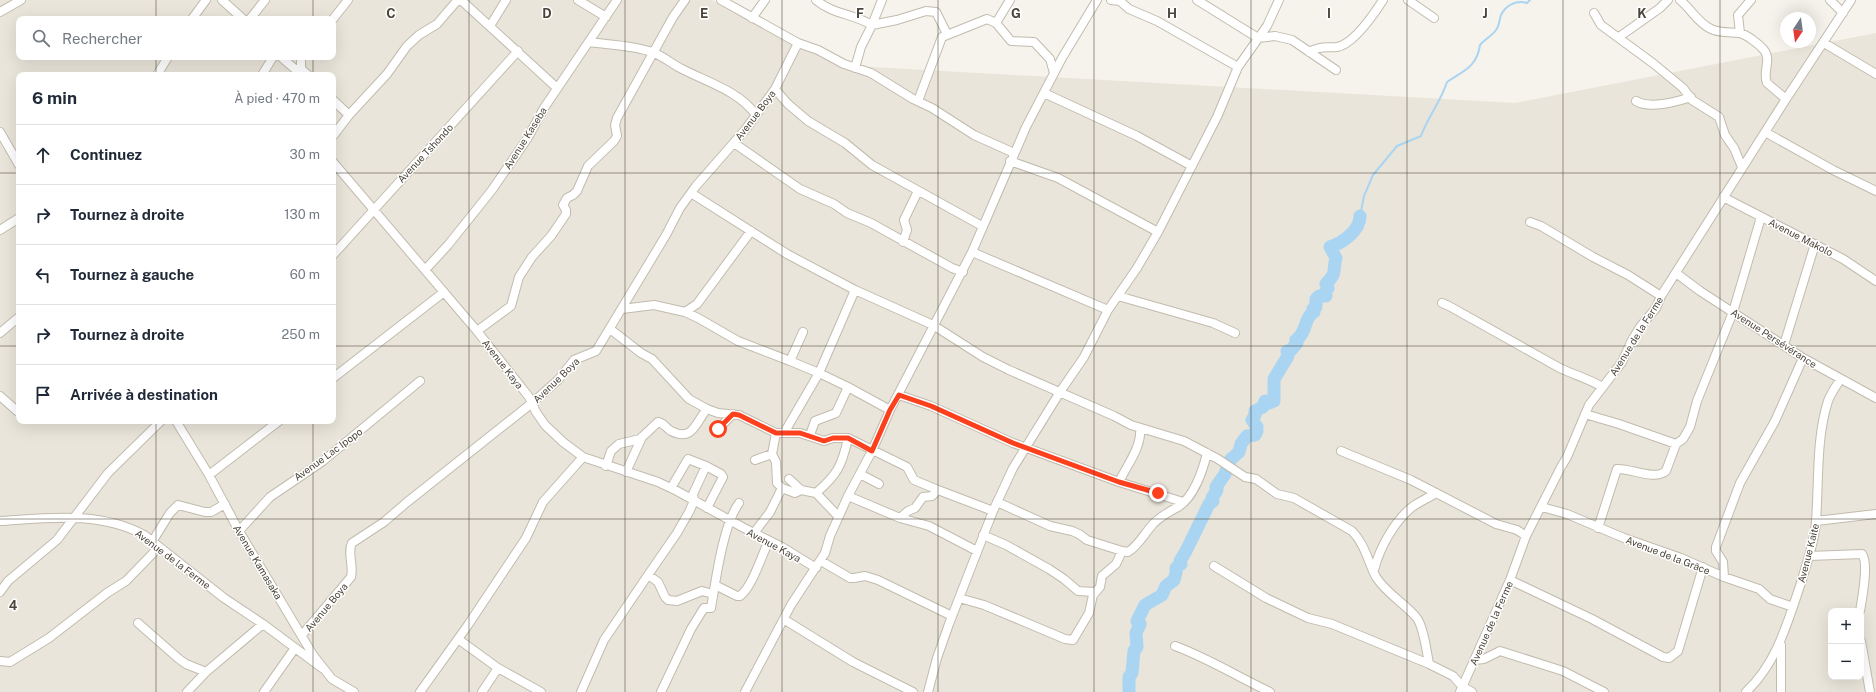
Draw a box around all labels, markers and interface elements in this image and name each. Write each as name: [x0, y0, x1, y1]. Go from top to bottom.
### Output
text: C: [386, 6, 396, 21]
text: D: [542, 6, 552, 21]
text: E: [700, 6, 708, 21]
text: F: [856, 6, 864, 21]
text: G: [1011, 6, 1021, 21]
text: H: [1167, 6, 1177, 21]
text: I: [1327, 6, 1331, 21]
text: J: [1482, 6, 1488, 21]
text: K: [1637, 6, 1647, 21]
north arrow: [1780, 12, 1816, 48]
search box: [16, 16, 336, 60]
icon: search: [30, 27, 52, 49]
text: Rechercher: [62, 30, 142, 47]
text: 6 min: [32, 88, 77, 108]
street label: Avenue Boya: [732, 88, 778, 142]
text: À pied · 470 m: [234, 91, 320, 106]
street label: Avenue Kaseba: [501, 105, 549, 171]
street label: Avenue Tshondo: [395, 121, 455, 185]
icon: ahead: [32, 144, 54, 166]
text: Continuez: [70, 146, 142, 163]
text: 30 m: [290, 147, 320, 162]
icon: right: [32, 204, 54, 226]
text: Tournez à droite: [70, 206, 184, 223]
text: 130 m: [284, 207, 320, 222]
street label: Avenue Makolo: [1767, 216, 1835, 259]
icon: left: [32, 264, 54, 286]
text: Tournez à gauche: [70, 266, 194, 283]
text: 60 m: [290, 267, 320, 282]
street label: Avenue de la Ferme: [1607, 294, 1665, 378]
street label: Avenue Persévérance: [1729, 306, 1819, 370]
icon: right: [32, 324, 54, 346]
text: Tournez à droite: [70, 326, 184, 343]
text: 250 m: [282, 327, 320, 342]
street label: Avenue Kaya: [480, 337, 526, 391]
street label: Avenue Boya: [530, 355, 582, 405]
icon: arrive: [32, 384, 54, 406]
text: Arrivée à destination: [70, 386, 218, 403]
route start: [709, 420, 727, 438]
street label: Avenue Lac Ipopo: [291, 425, 365, 483]
route end: [1149, 484, 1167, 502]
street label: Avenue Kaite: [1795, 522, 1821, 584]
street label: Avenue Kamasaka: [231, 523, 285, 601]
street label: Avenue Kaya: [745, 526, 803, 564]
street label: Avenue de la Ferme: [133, 527, 213, 591]
street label: Avenue de la Grâce: [1624, 533, 1712, 577]
street label: Avenue de la Ferme: [1467, 579, 1515, 667]
street label: Avenue Boya: [302, 580, 350, 634]
text: 4: [9, 598, 18, 613]
map controls: [1828, 608, 1864, 680]
button: +: [1828, 608, 1864, 644]
button: −: [1828, 644, 1864, 680]

